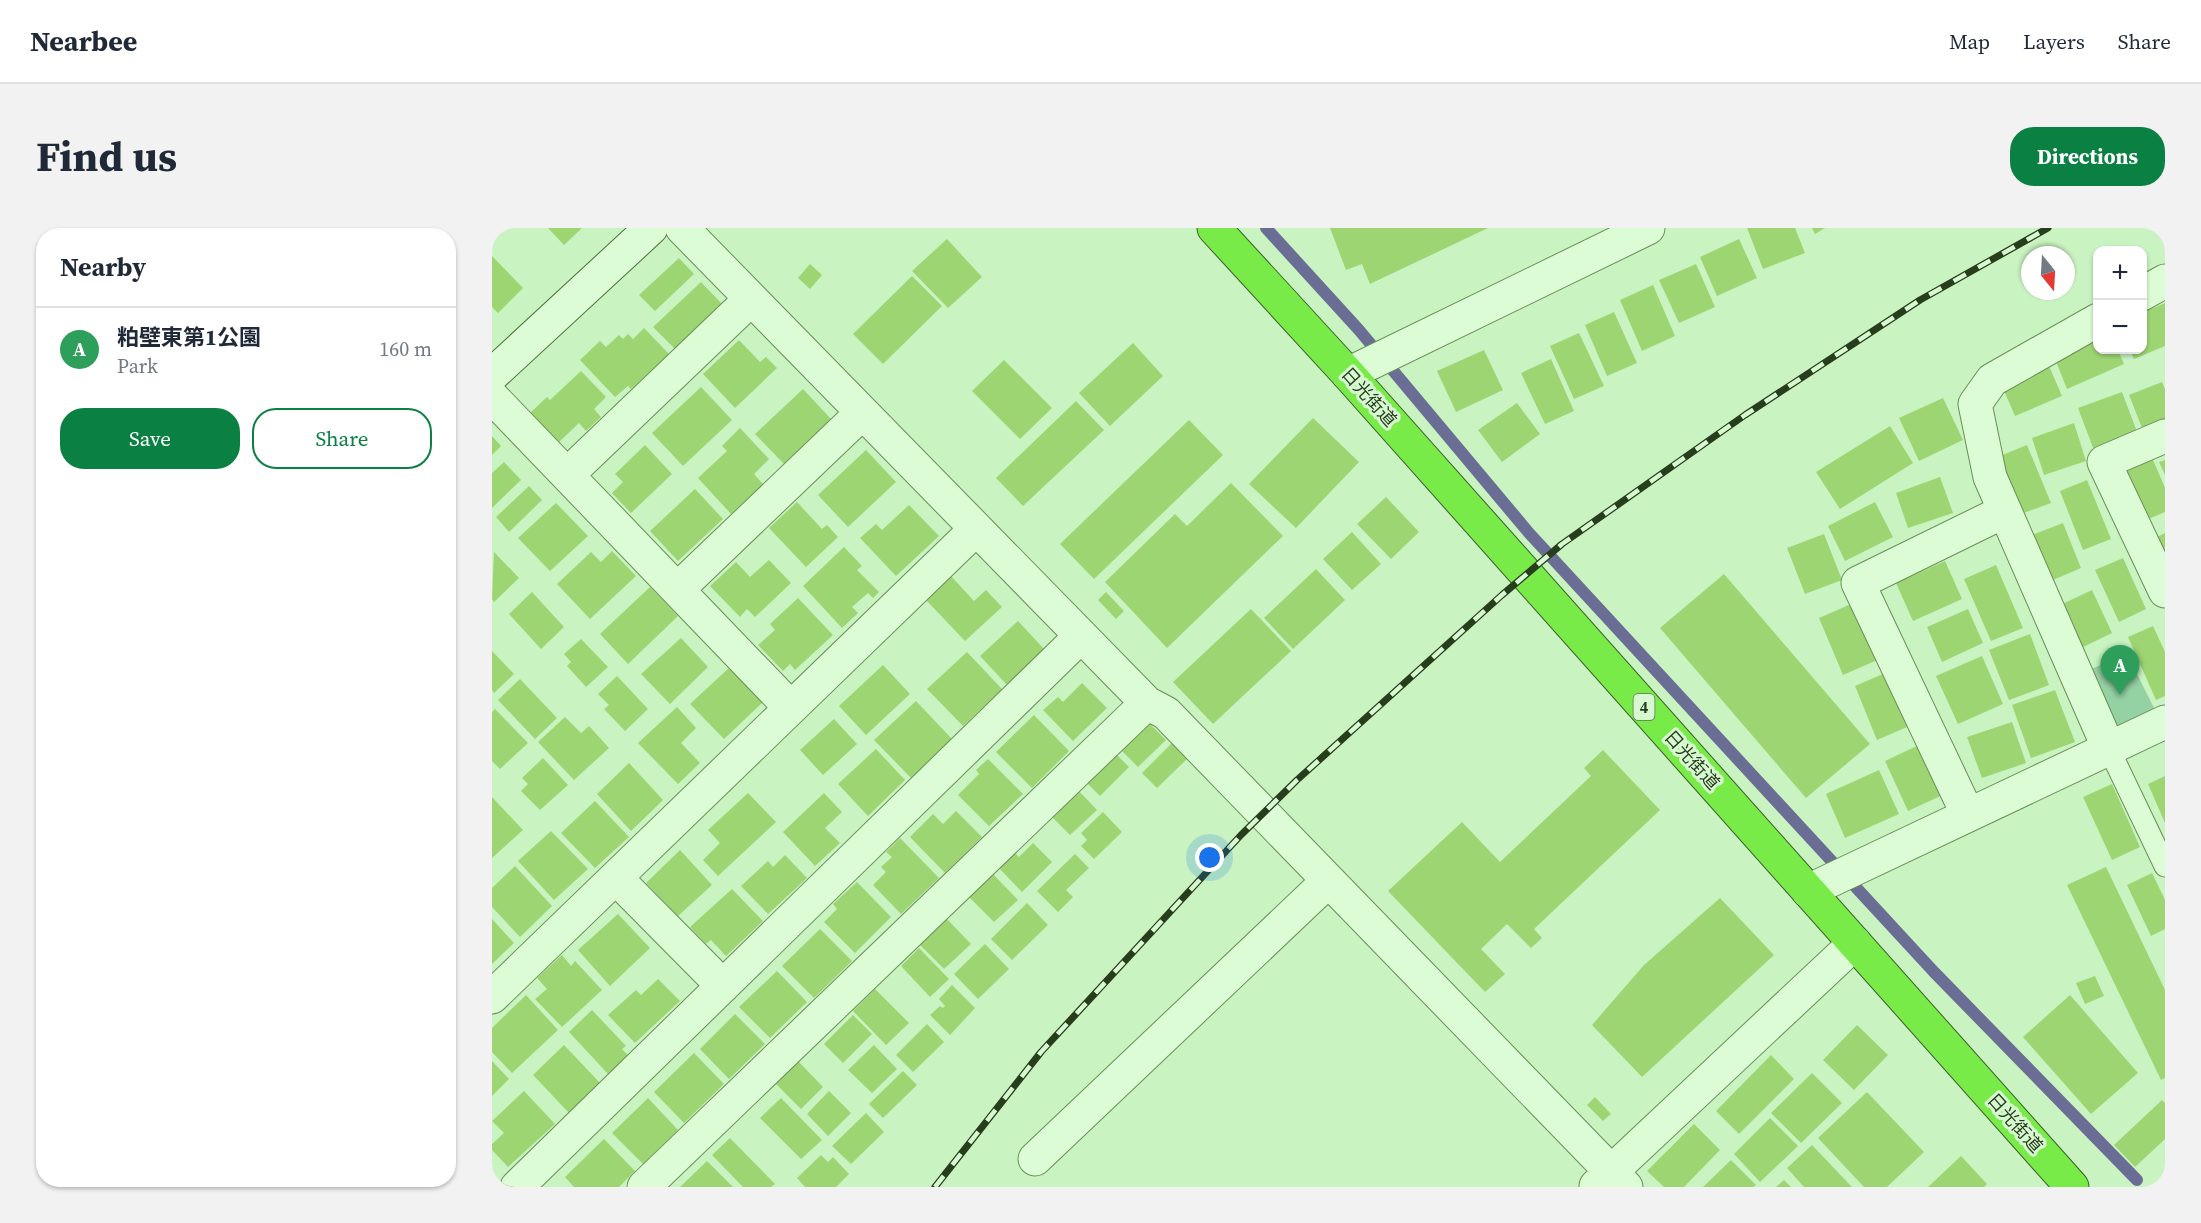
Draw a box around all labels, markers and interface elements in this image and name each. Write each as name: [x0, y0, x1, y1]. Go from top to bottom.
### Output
text: Nearbee: [30, 22, 137, 60]
text: Map: [1949, 27, 1990, 56]
text: Layers: [2023, 27, 2085, 56]
text: Share: [2118, 27, 2171, 56]
text: Find us: [36, 127, 177, 185]
button: Directions: [2010, 127, 2165, 186]
north arrow: [2021, 246, 2075, 300]
map controls: [2093, 246, 2147, 354]
button: +: [2093, 246, 2147, 300]
text: Nearby: [60, 249, 146, 285]
button: −: [2093, 300, 2147, 354]
text: 粕壁東第1公園: [117, 322, 261, 352]
text: A: [73, 335, 86, 363]
text: 160 m: [379, 335, 432, 363]
text: Park: [117, 352, 158, 380]
street label: 日光街道: [1336, 362, 1403, 432]
button: Save: [60, 408, 240, 469]
button: Share: [252, 408, 432, 469]
pin: A: [2100, 646, 2140, 695]
road number: 4: [1634, 694, 1654, 720]
street label: 日光街道: [1659, 725, 1726, 795]
your location: [1195, 843, 1224, 872]
street label: 日光街道: [1982, 1088, 2049, 1158]

